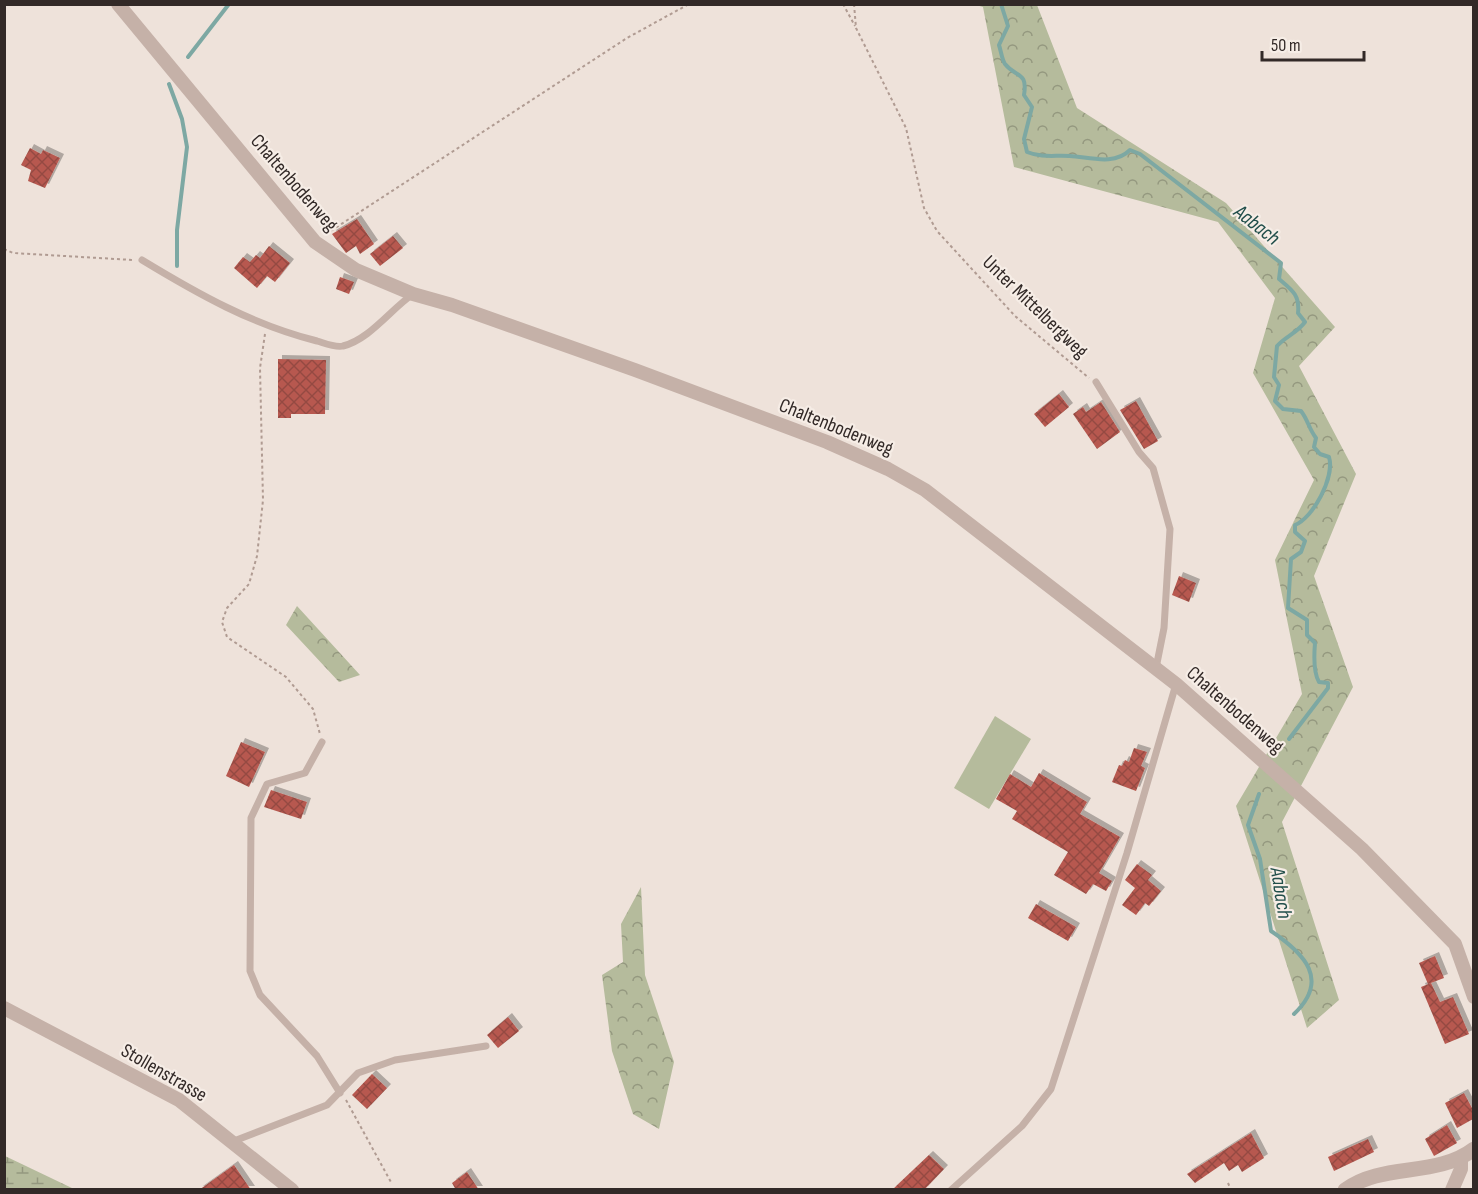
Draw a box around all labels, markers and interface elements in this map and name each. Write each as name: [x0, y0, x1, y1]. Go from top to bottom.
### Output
scale bar: [1262, 24, 1364, 62]
text: 50 m: [1271, 35, 1301, 56]
street label: Chaltenbodenweg: [245, 129, 343, 237]
water label: Aabach: [1228, 199, 1285, 251]
street label: Unter Mittelbergweg: [977, 251, 1093, 363]
street label: Chaltenbodenweg: [775, 393, 897, 461]
street label: Chaltenbodenweg: [1181, 661, 1289, 759]
water label: Aabach: [1264, 865, 1297, 921]
street label: Stollenstrasse: [117, 1039, 211, 1107]

